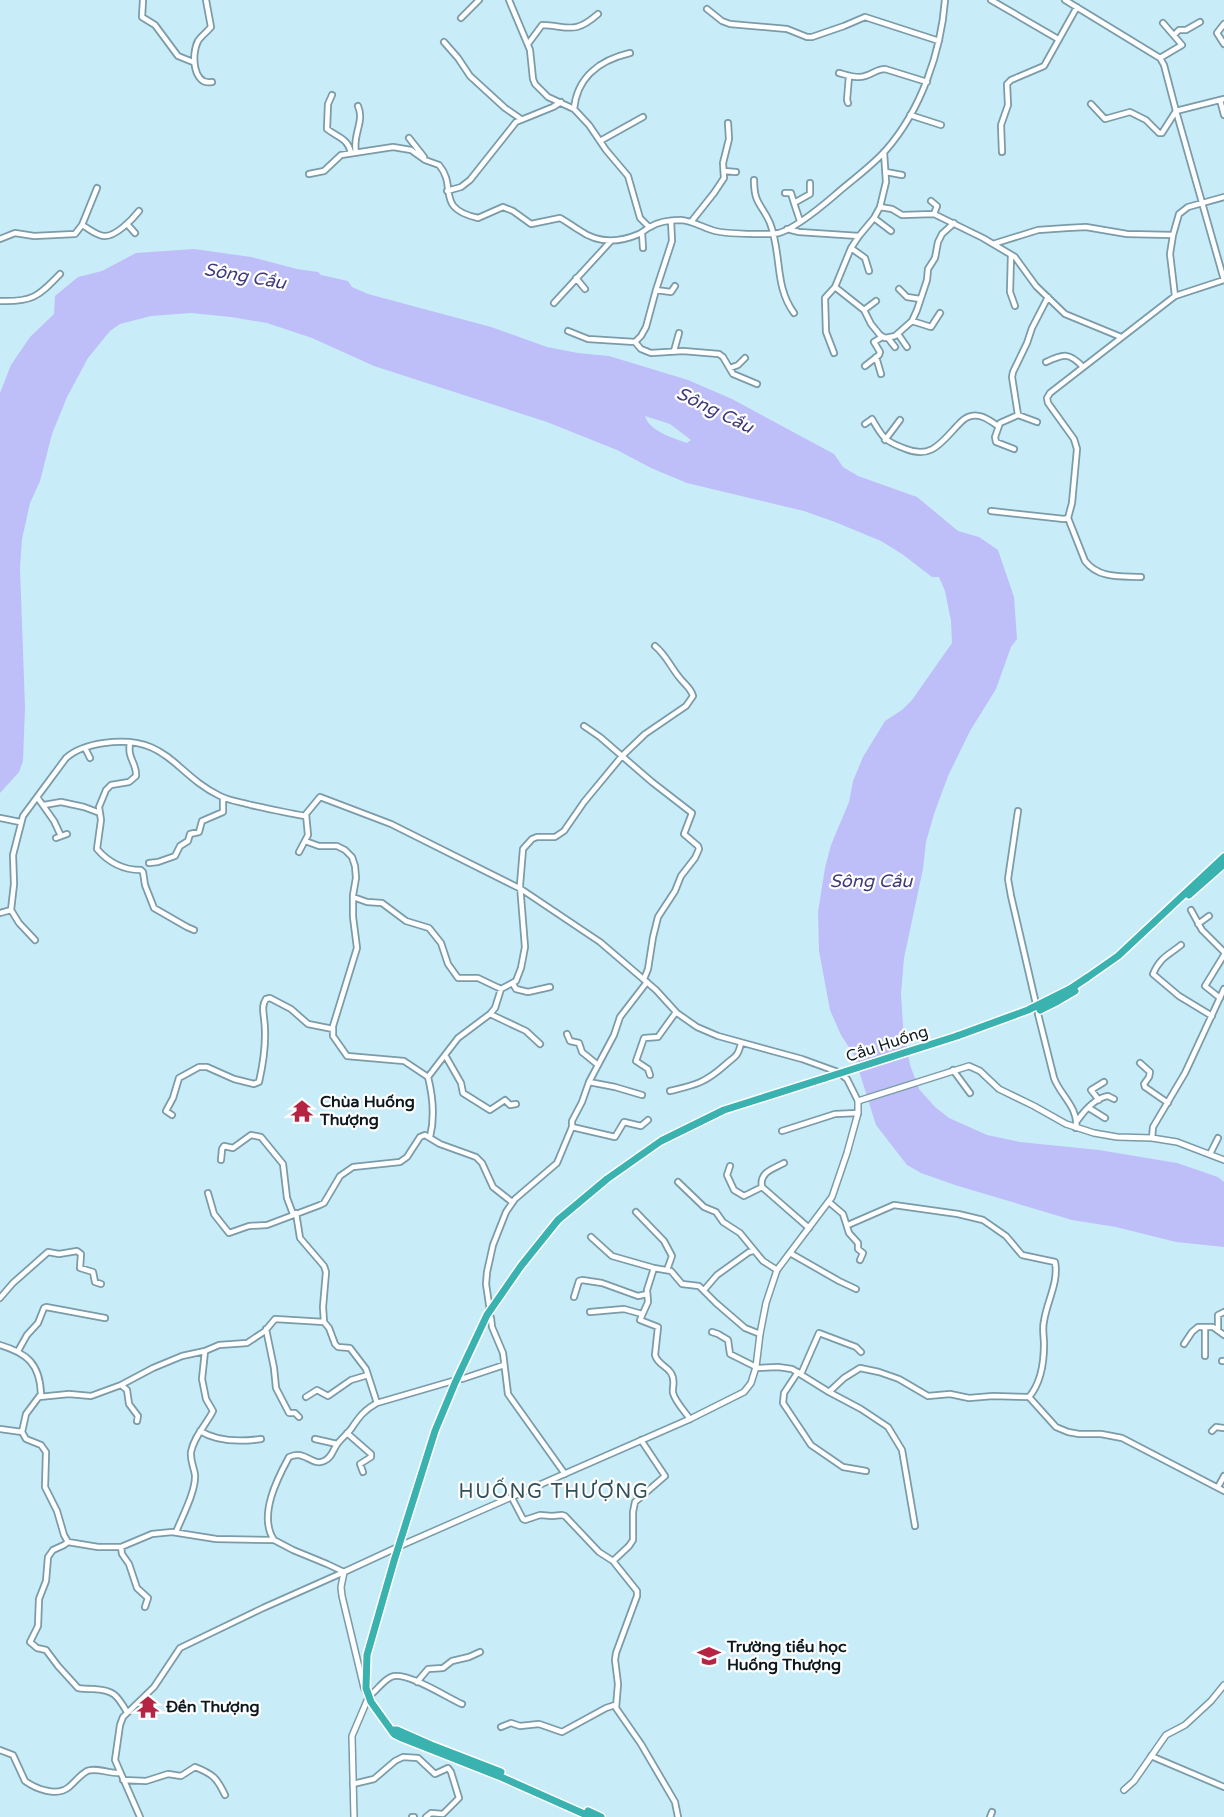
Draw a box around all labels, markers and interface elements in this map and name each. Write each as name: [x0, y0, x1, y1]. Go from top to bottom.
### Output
water label: Sông Cầu: [202, 258, 289, 294]
water label: Sông Cầu: [673, 382, 758, 438]
water label: Sông Cầu: [830, 870, 913, 892]
street label: Cầu Huống: [843, 1021, 931, 1067]
place label: Chùa Huống Thượng: [319, 1092, 415, 1130]
temple icon: Chùa Huống Thượng: [289, 1098, 315, 1124]
district label: HUỐNG THƯỢNG: [459, 1477, 649, 1504]
place label: Trường tiểu học Huống Thượng: [726, 1637, 847, 1675]
school or university icon: Trường tiểu học Huống Thượng: [696, 1643, 722, 1669]
temple icon: Đền Thượng: [135, 1694, 161, 1720]
place label: Đền Thượng: [165, 1697, 260, 1717]

